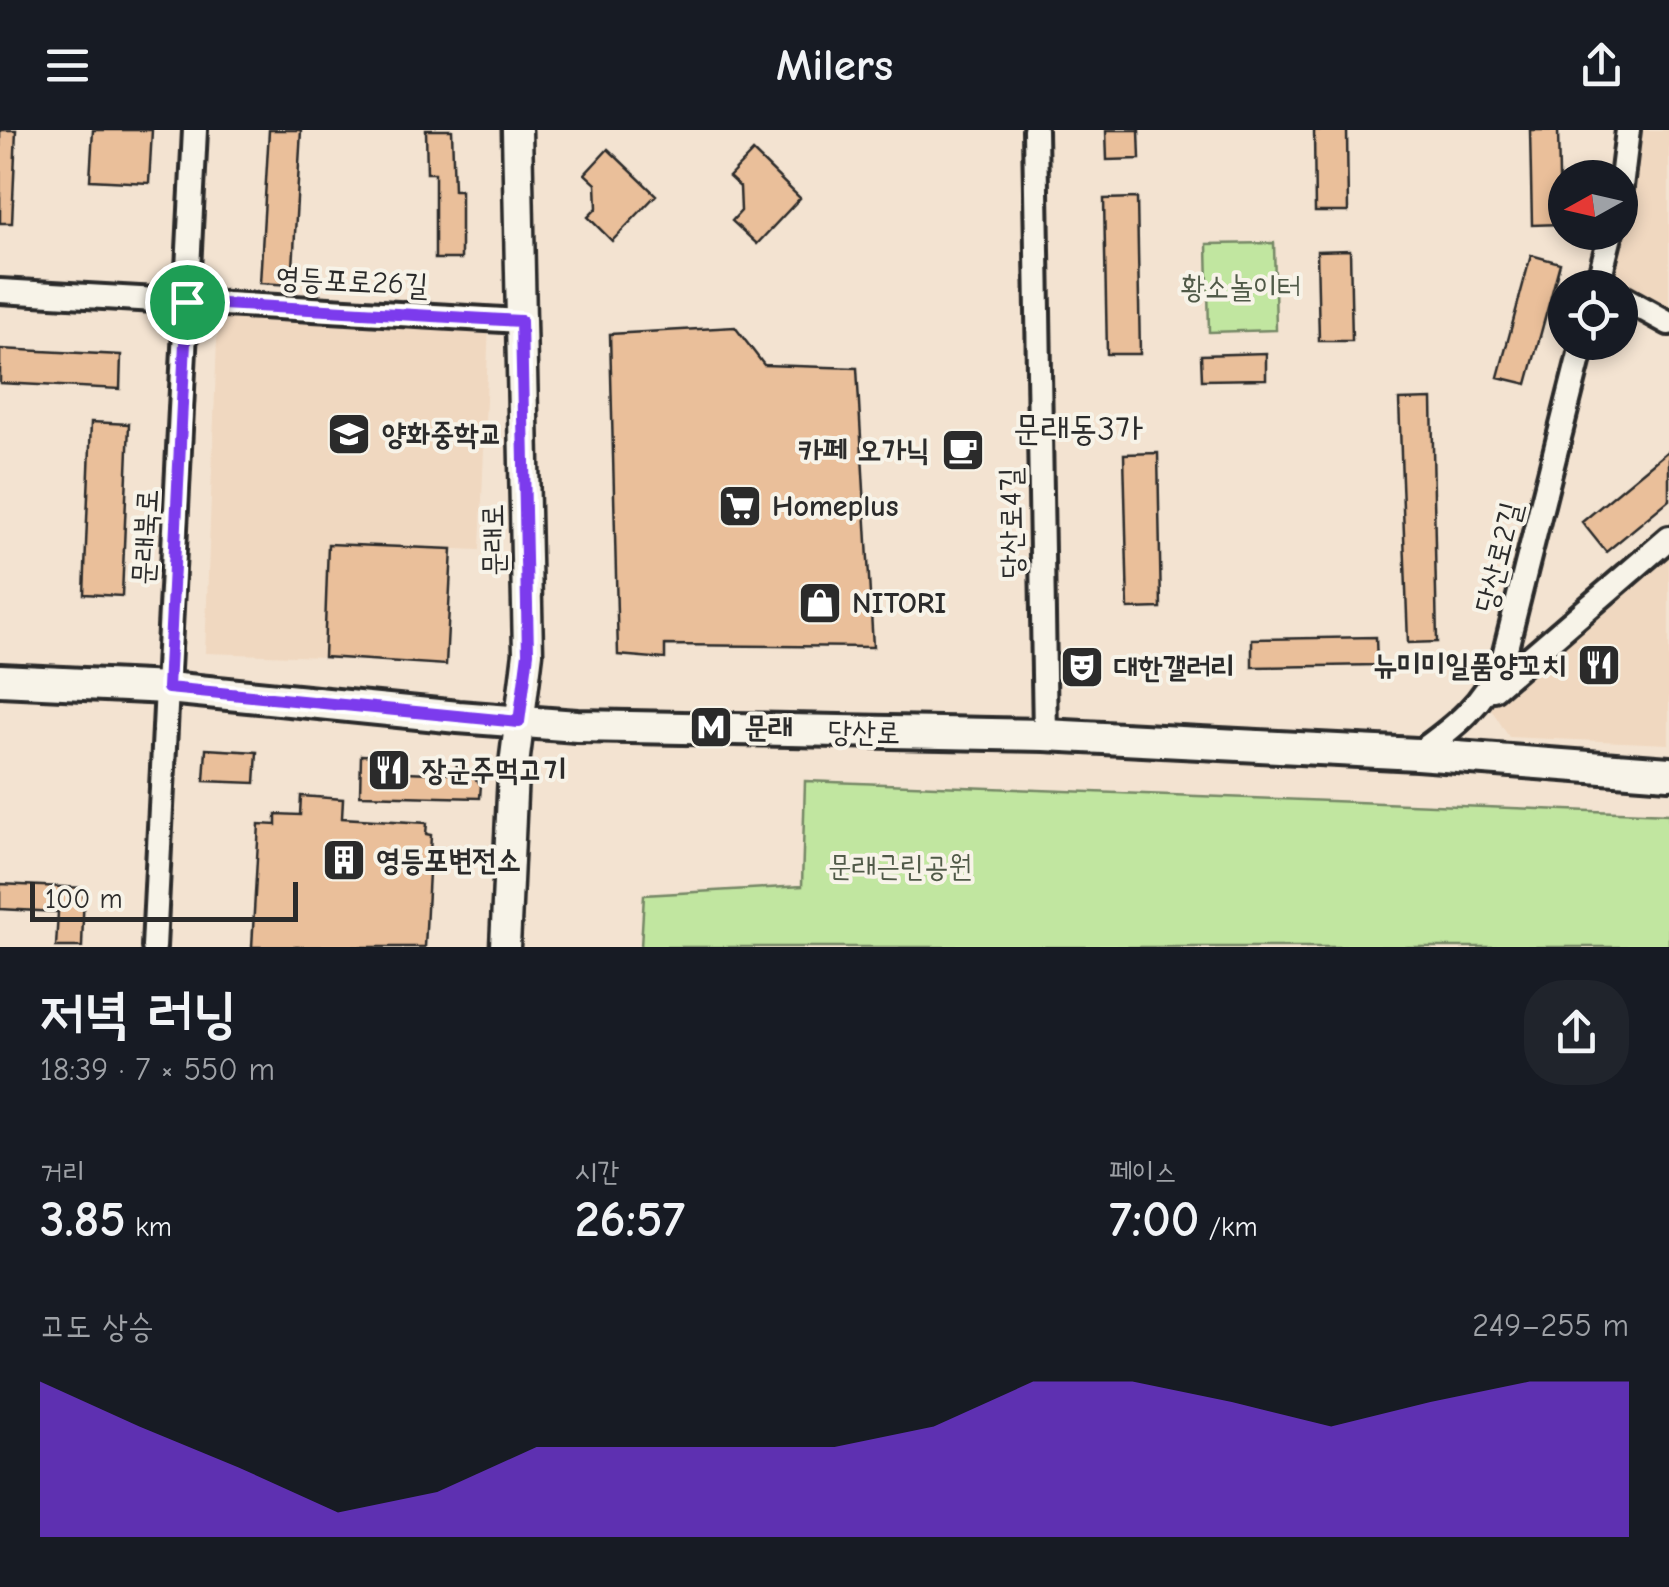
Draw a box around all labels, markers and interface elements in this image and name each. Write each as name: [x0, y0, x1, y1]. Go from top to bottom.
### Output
icon: menu: [40, 38, 95, 93]
icon: share: [1574, 38, 1629, 93]
text: Milers: [776, 39, 893, 91]
north arrow: [1548, 160, 1638, 250]
map controls: [1548, 160, 1638, 360]
pin: [145, 260, 230, 345]
street label: 영등포로26길: [275, 260, 429, 303]
park label: 황소놀이터: [1181, 270, 1301, 305]
button: locate: [1548, 270, 1638, 360]
icon: arrive: [160, 275, 215, 330]
district label: 문래동3가: [1013, 408, 1143, 449]
school or university icon: 양화중학교: [326, 411, 372, 457]
place label: 양화중학교: [382, 417, 503, 452]
cafe icon: 카페 오가닉: [940, 427, 986, 473]
place label: 카페 오가닉: [799, 433, 930, 468]
street label: 당산로4길: [993, 467, 1030, 579]
supermarket icon: Homeplus: [717, 483, 763, 529]
street label: 문래북로: [125, 488, 166, 586]
place label: Homeplus: [772, 489, 899, 524]
street label: 당산로2길: [1468, 498, 1529, 616]
street label: 문래로: [475, 503, 512, 577]
shop icon: NITORI: [797, 580, 843, 626]
place label: NITORI: [852, 586, 946, 621]
restaurant icon: 뉴미미일품양꼬치: [1576, 642, 1622, 688]
theatre icon: 대한갤러리: [1059, 644, 1105, 690]
place label: 뉴미미일품양꼬치: [1373, 648, 1566, 683]
place label: 대한갤러리: [1114, 650, 1235, 685]
metro station icon: 문래: [688, 704, 734, 750]
place label: 문래: [744, 710, 792, 745]
street label: 당산로: [827, 714, 901, 751]
restaurant icon: 장군주먹고기: [366, 747, 412, 793]
place label: 장군주먹고기: [422, 753, 567, 788]
building icon: 영등포변전소: [321, 837, 367, 883]
place label: 영등포변전소: [376, 843, 521, 878]
park label: 문래근린공원: [828, 849, 972, 884]
scale bar: [30, 877, 298, 921]
text: 100 m: [45, 883, 123, 915]
button: share: [1524, 980, 1629, 1085]
text: 저녁 러닝: [40, 981, 237, 1045]
text: 18:39 · 7 × 550 m: [40, 1051, 275, 1088]
text: 거리: [40, 1156, 85, 1188]
text: 시간: [575, 1156, 620, 1188]
text: 페이스: [1109, 1156, 1177, 1188]
text: 3.85: [40, 1191, 126, 1249]
text: 26:57: [575, 1191, 685, 1249]
text: 7:00: [1109, 1191, 1199, 1249]
text: km: [126, 1211, 172, 1243]
text: /km: [1199, 1211, 1258, 1243]
text: 249–255 m: [1472, 1307, 1629, 1344]
text: 고도 상승: [40, 1308, 154, 1345]

